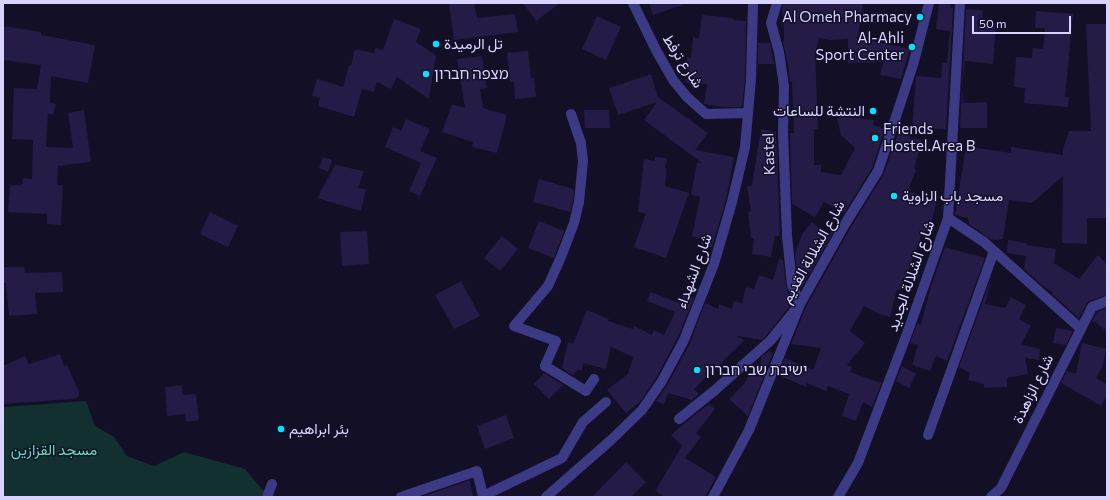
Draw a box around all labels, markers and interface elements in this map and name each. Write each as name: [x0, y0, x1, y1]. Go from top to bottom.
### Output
place label: Al Omeh Pharmacy: [782, 8, 912, 26]
scale bar: [974, 8, 1073, 34]
marker: Al Omeh Pharmacy: [915, 12, 925, 22]
text: 50 m: [979, 16, 1007, 30]
place label: Al-Ahli Sport Center: [816, 29, 904, 64]
street label: شارع ترفط: [659, 31, 707, 91]
place label: تل الرميدة: [444, 35, 503, 53]
marker: تل الرميدة: [431, 39, 441, 49]
marker: Al-Ahli Sport Center: [907, 42, 917, 52]
place label: מצפה חברון: [434, 65, 509, 83]
marker: מצפה חברון: [421, 69, 431, 79]
place label: النتشة للساعات: [773, 102, 865, 120]
marker: النتشة للساعات: [868, 106, 878, 116]
place label: Friends Hostel.Area B: [883, 120, 976, 155]
street label: Kastel: [759, 132, 779, 176]
marker: Friends Hostel.Area B: [870, 133, 880, 143]
place label: مسجد باب الزاوية: [902, 187, 1003, 205]
marker: مسجد باب الزاوية: [889, 191, 899, 201]
street label: شارع الشلالة القديم: [777, 197, 849, 307]
street label: شارع الشلالة الجديد: [884, 218, 938, 334]
street label: شارع الشهداء: [672, 231, 716, 311]
street label: شارع الزاهدة: [1009, 352, 1057, 426]
place label: ישיבת שבי חברון: [705, 361, 807, 379]
marker: ישיבת שבי חברון: [692, 365, 702, 375]
place label: بئر ابراهيم: [289, 420, 349, 438]
marker: بئر ابراهيم: [276, 424, 286, 434]
park label: مسجد القزازين: [11, 441, 97, 459]

